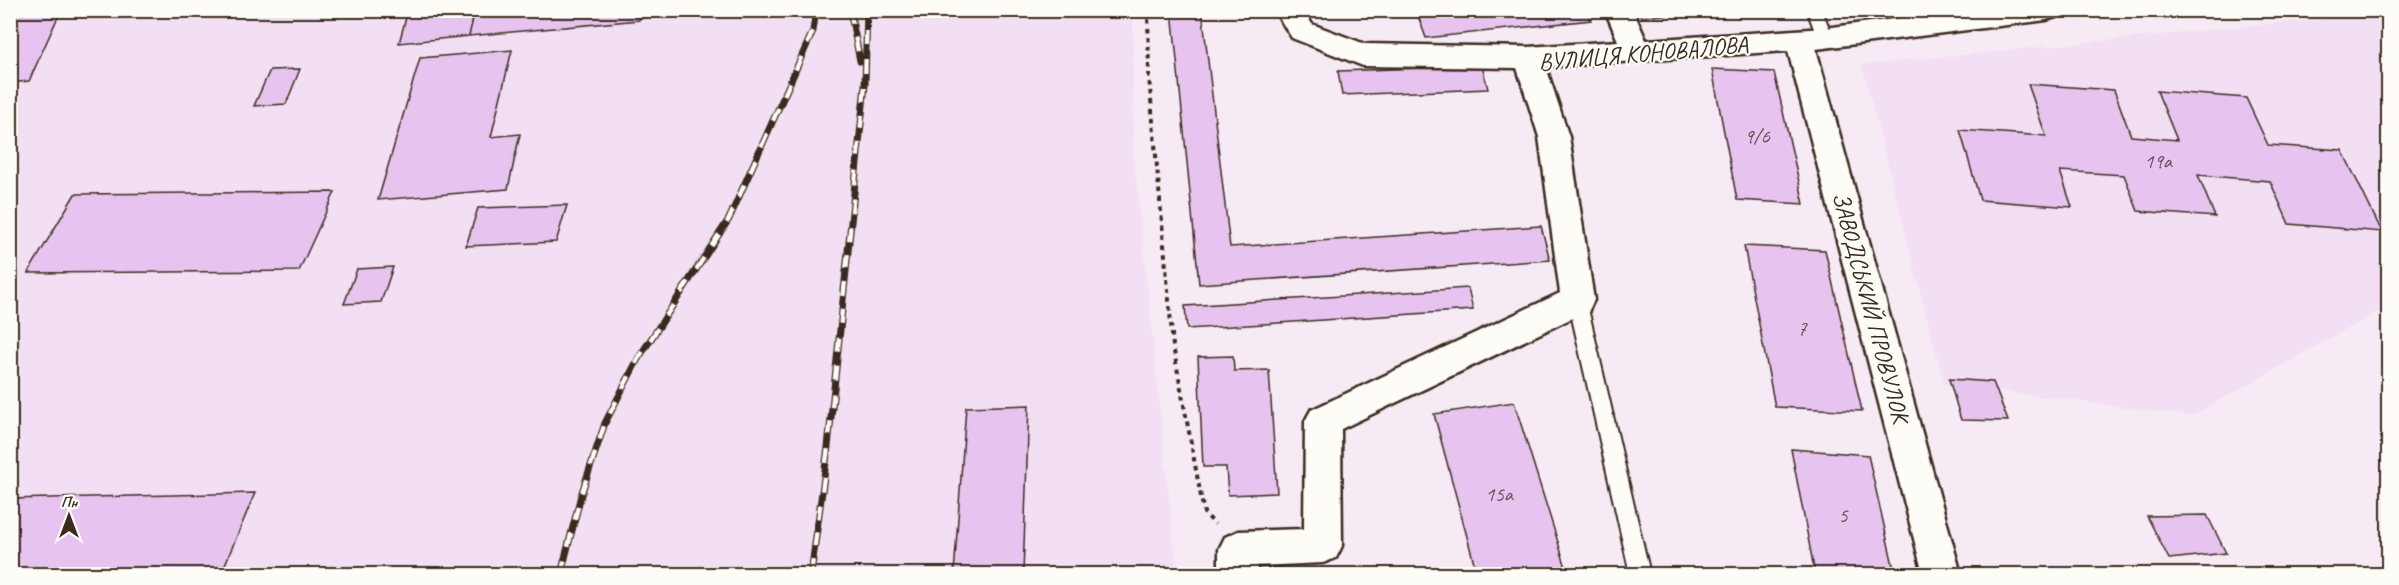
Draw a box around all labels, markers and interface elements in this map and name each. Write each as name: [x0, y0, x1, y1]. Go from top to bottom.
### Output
street label: ВУЛИЦЯ КОНОВАЛОВА: [1537, 29, 1750, 77]
house number: 9/6: [1744, 123, 1770, 149]
house number: 19а: [2144, 148, 2174, 174]
street label: ЗАВОДСЬКИЙ ПРОВУЛОК: [1826, 189, 1917, 429]
house number: 7: [1797, 315, 1808, 341]
house number: 15а: [1485, 481, 1515, 507]
north arrow: [39, 486, 99, 546]
text: Пн: [61, 492, 78, 512]
house number: 5: [1838, 502, 1849, 528]

